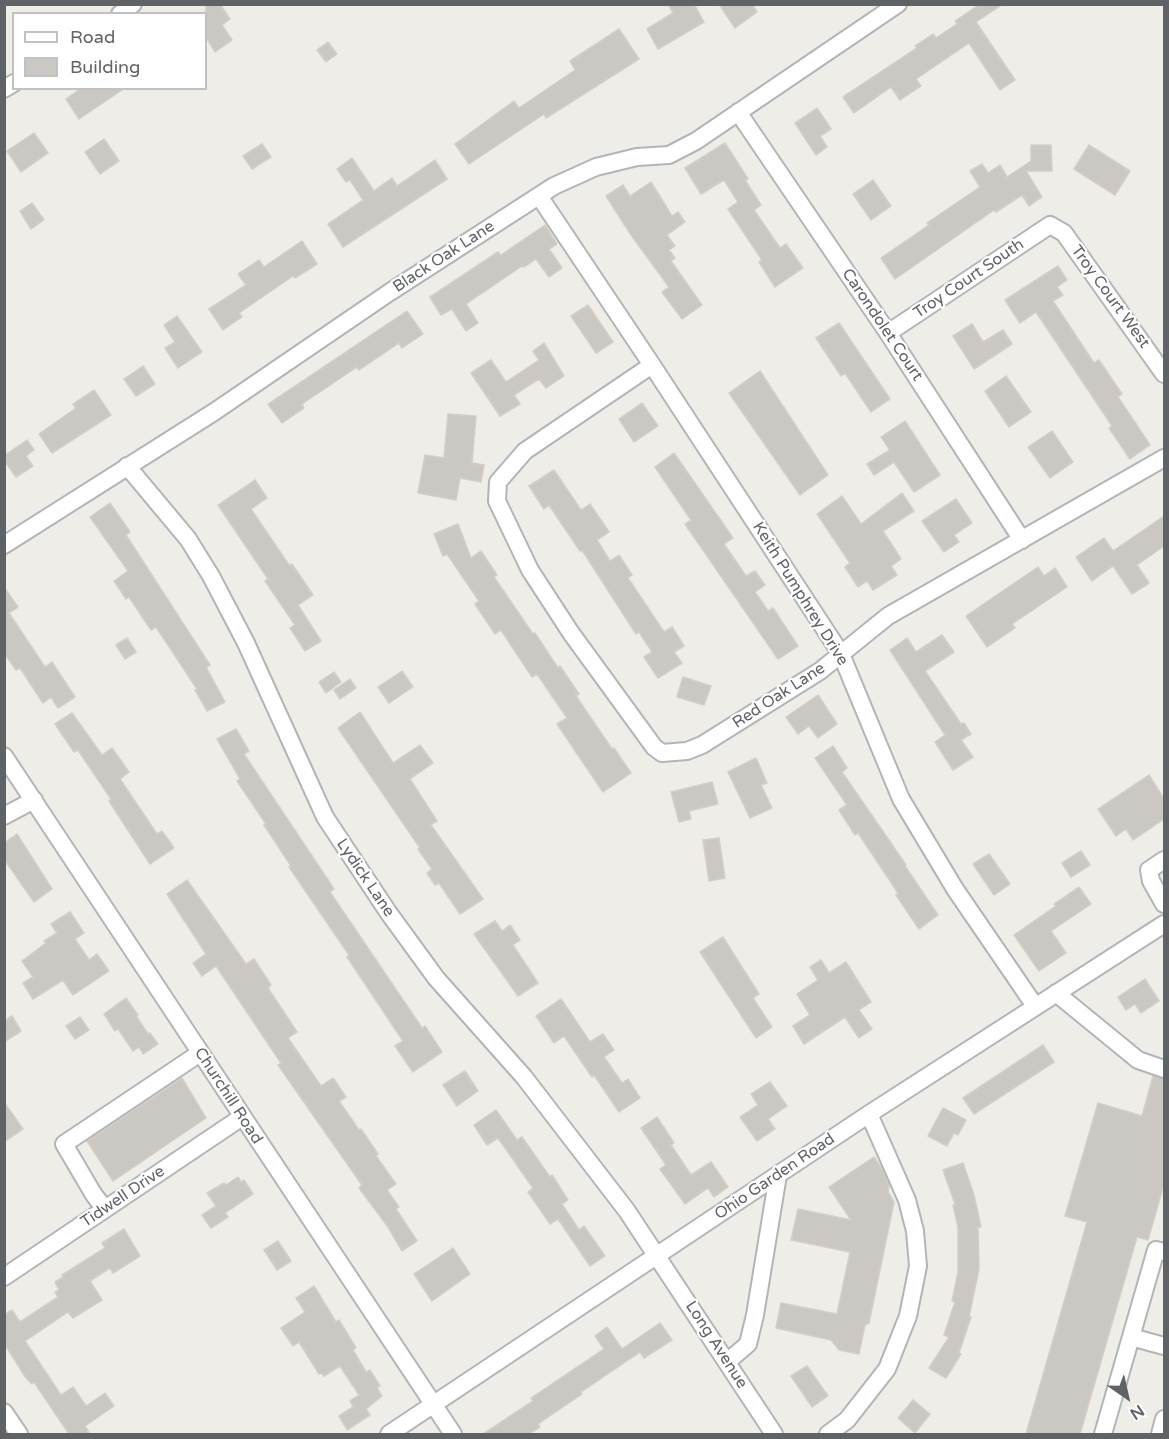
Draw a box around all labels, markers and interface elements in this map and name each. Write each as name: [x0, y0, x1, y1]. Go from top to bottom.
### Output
legend: [12, 12, 207, 90]
text: Road: [70, 26, 115, 48]
text: Building: [70, 56, 140, 78]
street label: Black Oak Lane: [390, 217, 498, 297]
street label: Troy Court South: [910, 235, 1028, 323]
street label: Troy Court West: [1066, 242, 1154, 352]
street label: Carondolet Court: [837, 265, 927, 385]
street label: Keith Pumphrey Drive: [748, 519, 852, 669]
street label: Red Oak Lane: [729, 659, 829, 733]
street label: Lydick Lane: [332, 835, 398, 921]
street label: Churchill Road: [190, 1044, 266, 1148]
street label: Ohio Garden Road: [711, 1130, 839, 1224]
street label: Tidwell Drive: [77, 1162, 169, 1232]
street label: Long Avenue: [681, 1298, 751, 1392]
north arrow: [1097, 1367, 1157, 1427]
text: N: [1126, 1400, 1148, 1424]

